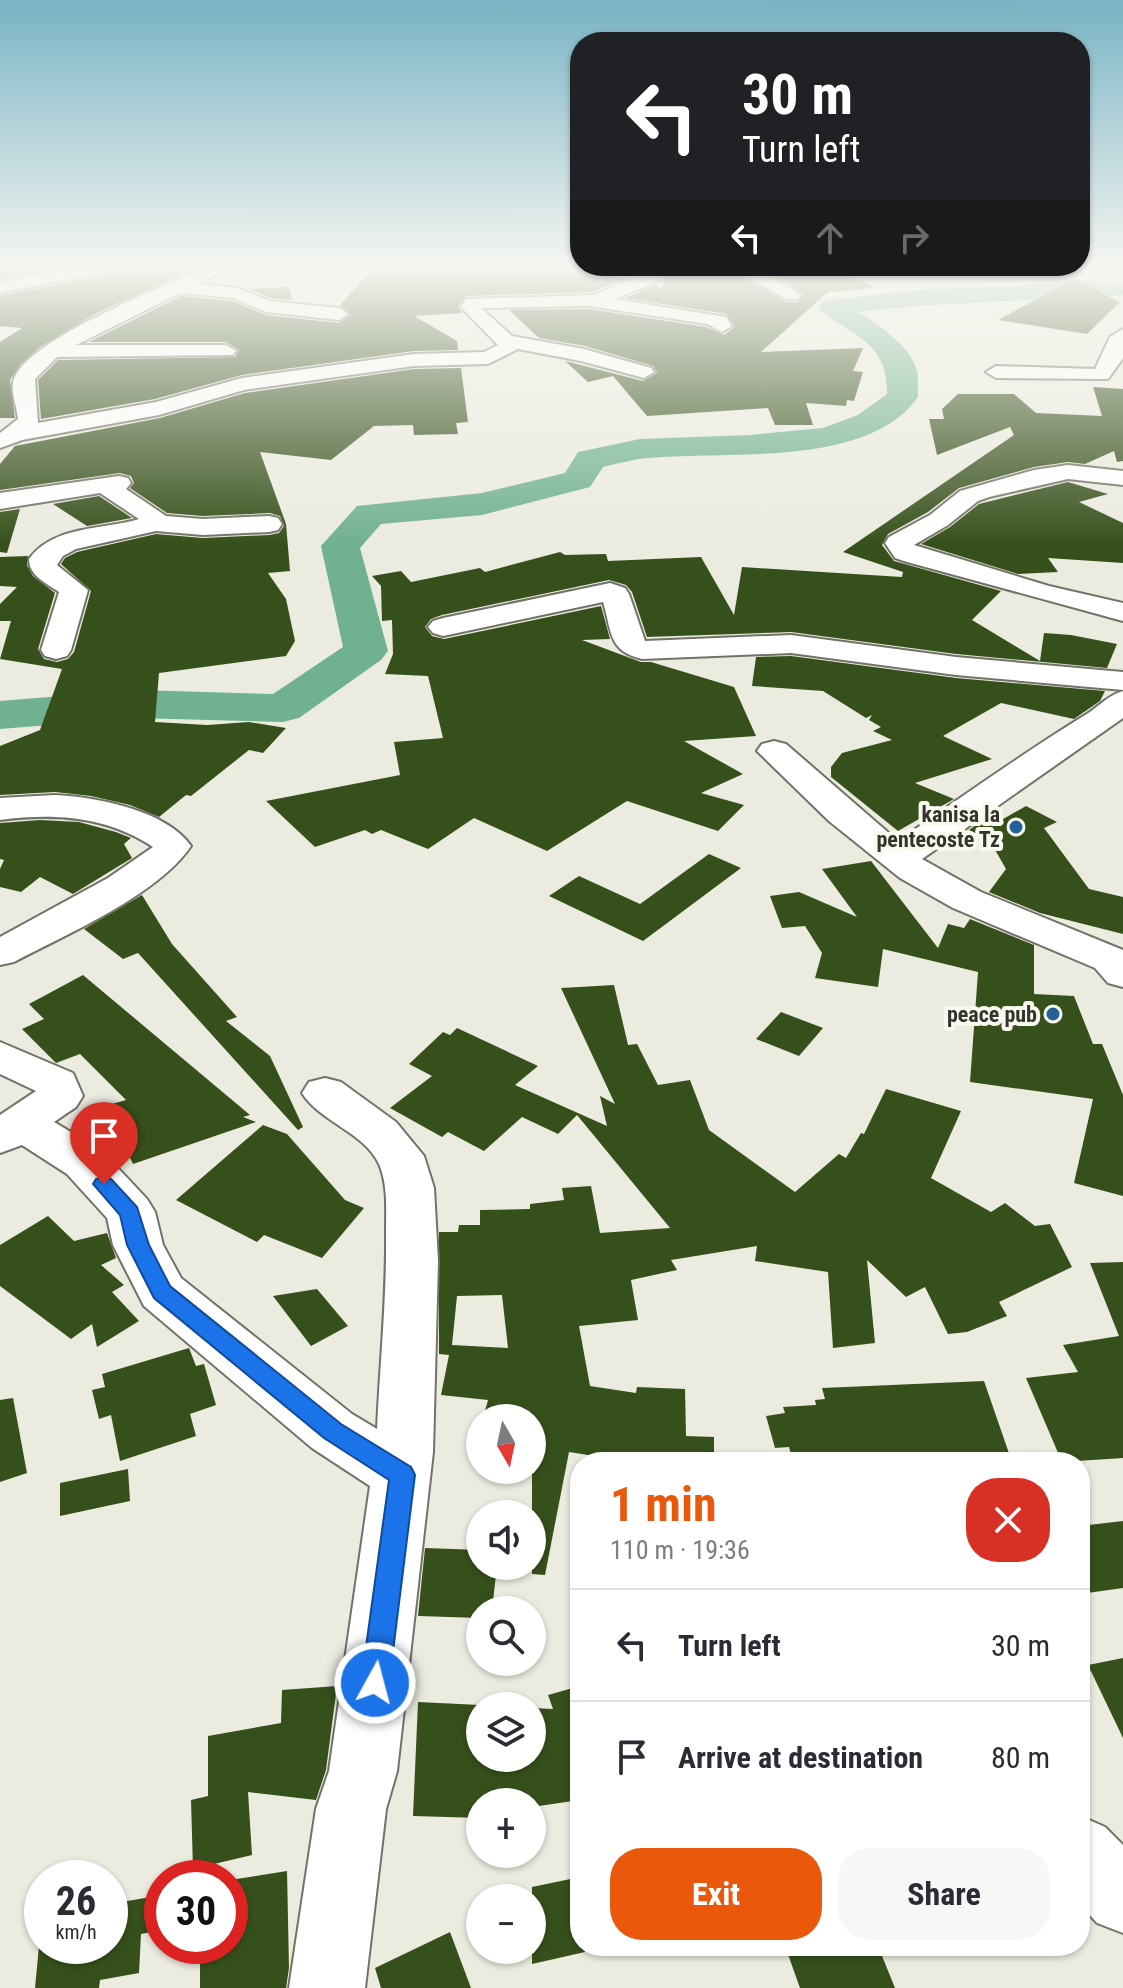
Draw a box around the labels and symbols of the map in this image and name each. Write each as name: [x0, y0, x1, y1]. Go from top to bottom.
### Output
place label: kanisa la pentecoste Tz: [876, 802, 1000, 852]
marker: kanisa la pentecoste Tz: [1007, 818, 1025, 836]
place label: peace pub: [947, 1002, 1037, 1027]
marker: peace pub: [1044, 1005, 1062, 1023]
pin: [70, 1102, 138, 1184]
north arrow: [466, 1404, 546, 1484]
position arrow: [333, 1641, 417, 1725]
speed limit sign: 30: [144, 1860, 248, 1964]

